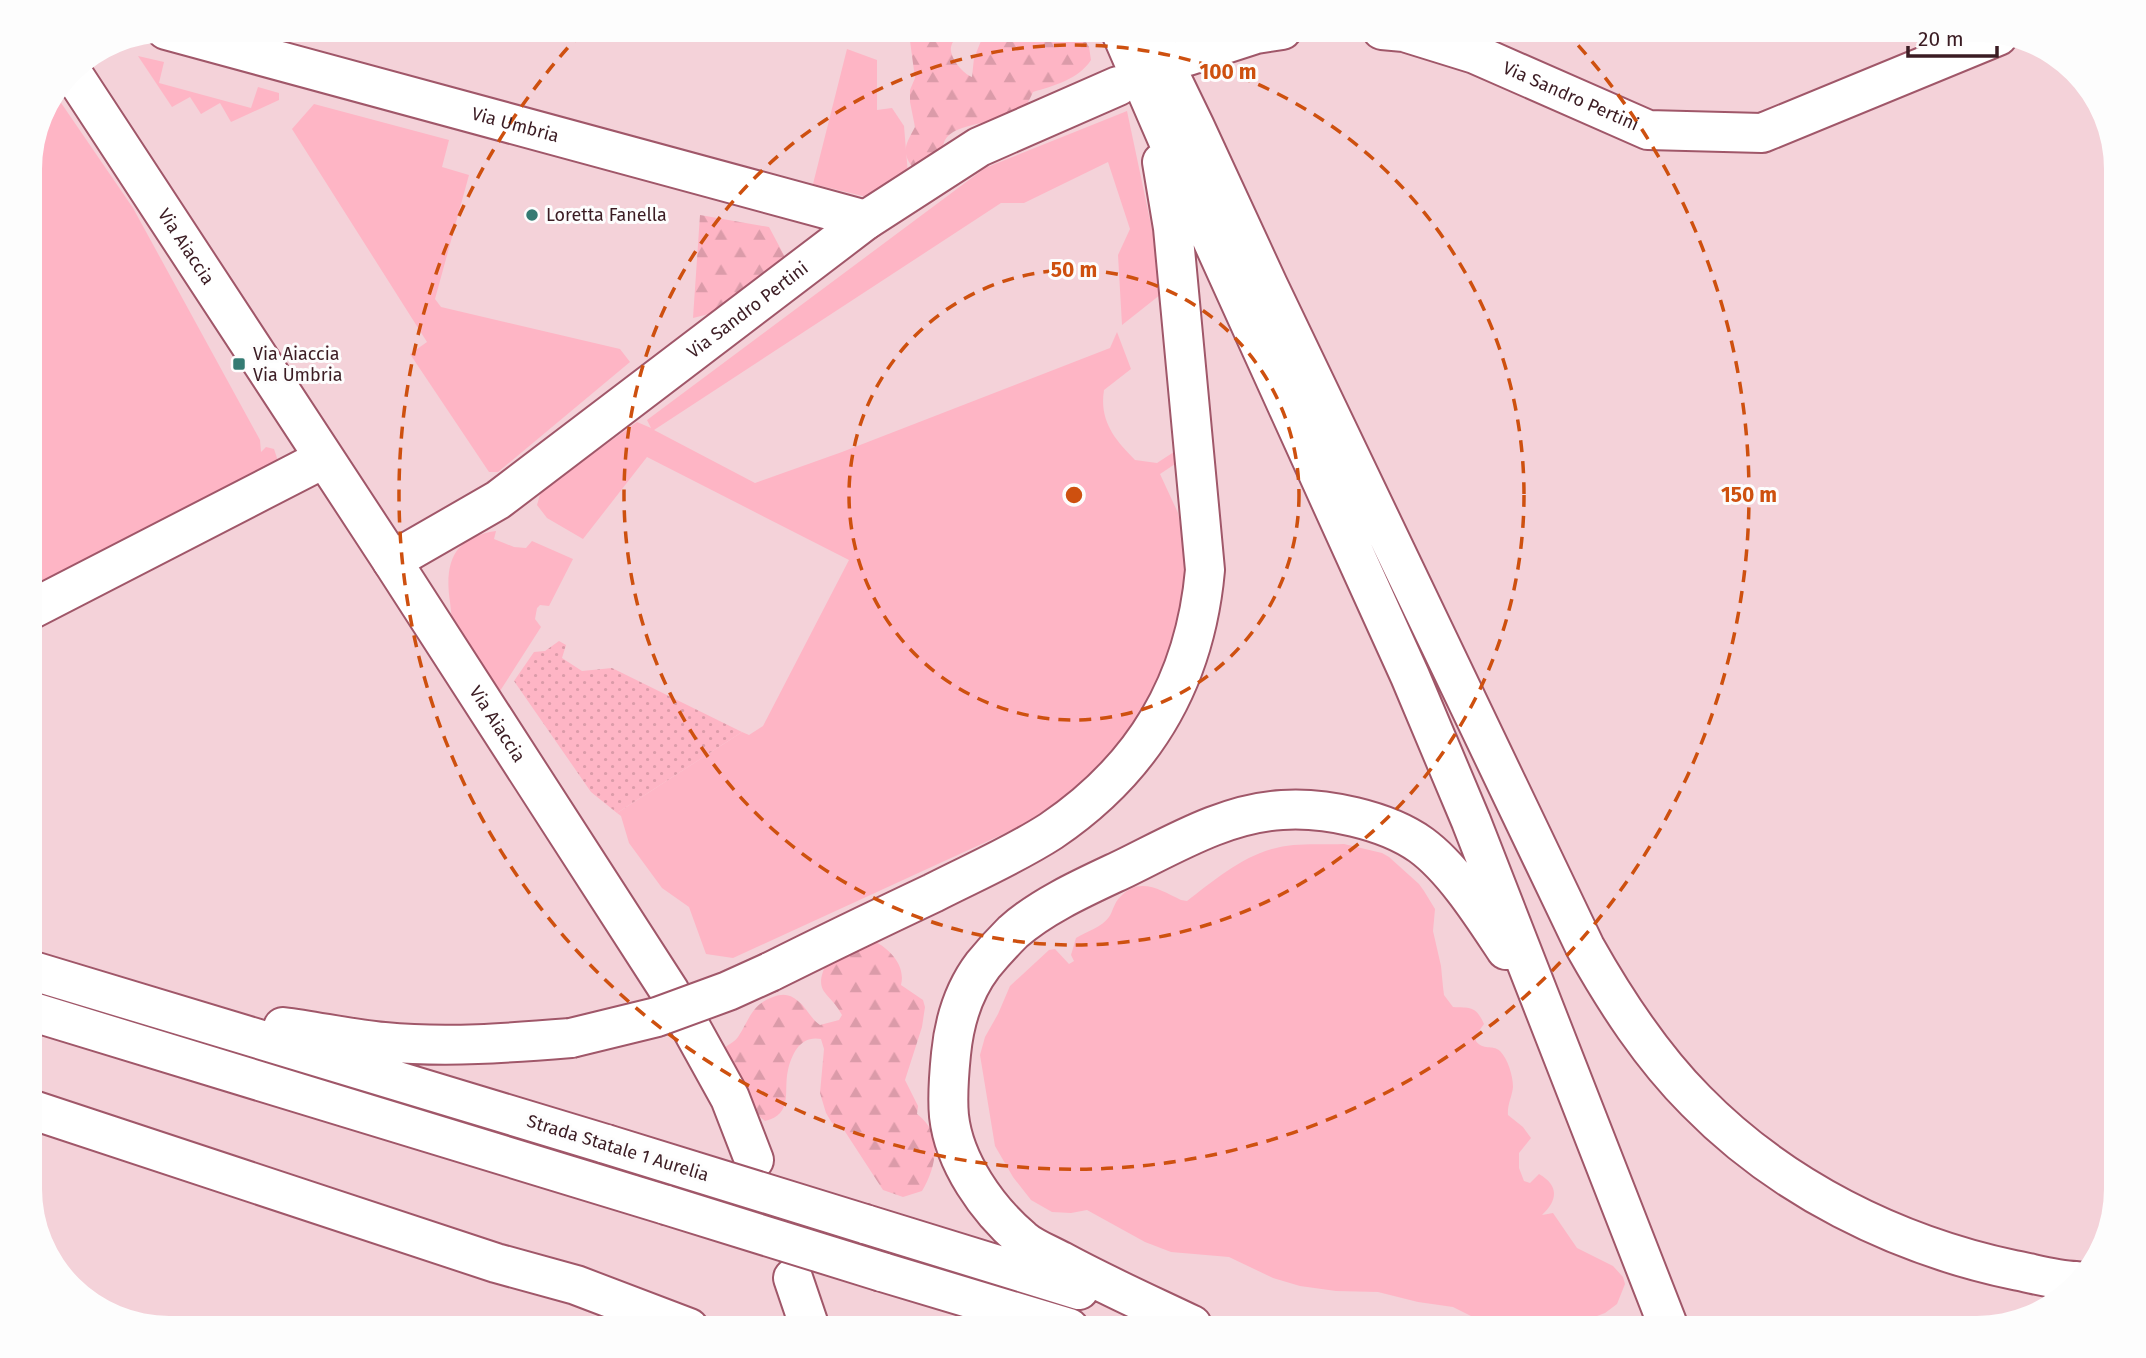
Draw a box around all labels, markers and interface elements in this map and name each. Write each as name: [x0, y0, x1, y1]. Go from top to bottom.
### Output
scale bar: [1908, 14, 1997, 58]
text: 20 m: [1918, 26, 1964, 52]
street label: Via Sandro Pertini: [1499, 57, 1642, 136]
text: 100 m: [1199, 59, 1257, 85]
street label: Via Umbria: [469, 102, 561, 147]
street label: Via Aiaccia: [153, 204, 219, 289]
place label: Loretta Fanella: [546, 204, 667, 226]
marker: Loretta Fanella: [524, 207, 540, 223]
street label: Via Sandro Pertini: [683, 257, 813, 363]
text: 50 m: [1051, 257, 1097, 283]
place label: Via Aiaccia Via Umbria: [253, 343, 343, 386]
marker: Via Aiaccia Via Umbria: [231, 356, 247, 372]
text: 150 m: [1721, 482, 1777, 508]
centre of rings: [1062, 483, 1086, 507]
street label: Via Aiaccia: [465, 682, 530, 767]
street label: Strada Statale 1 Aurelia: [524, 1110, 712, 1186]

